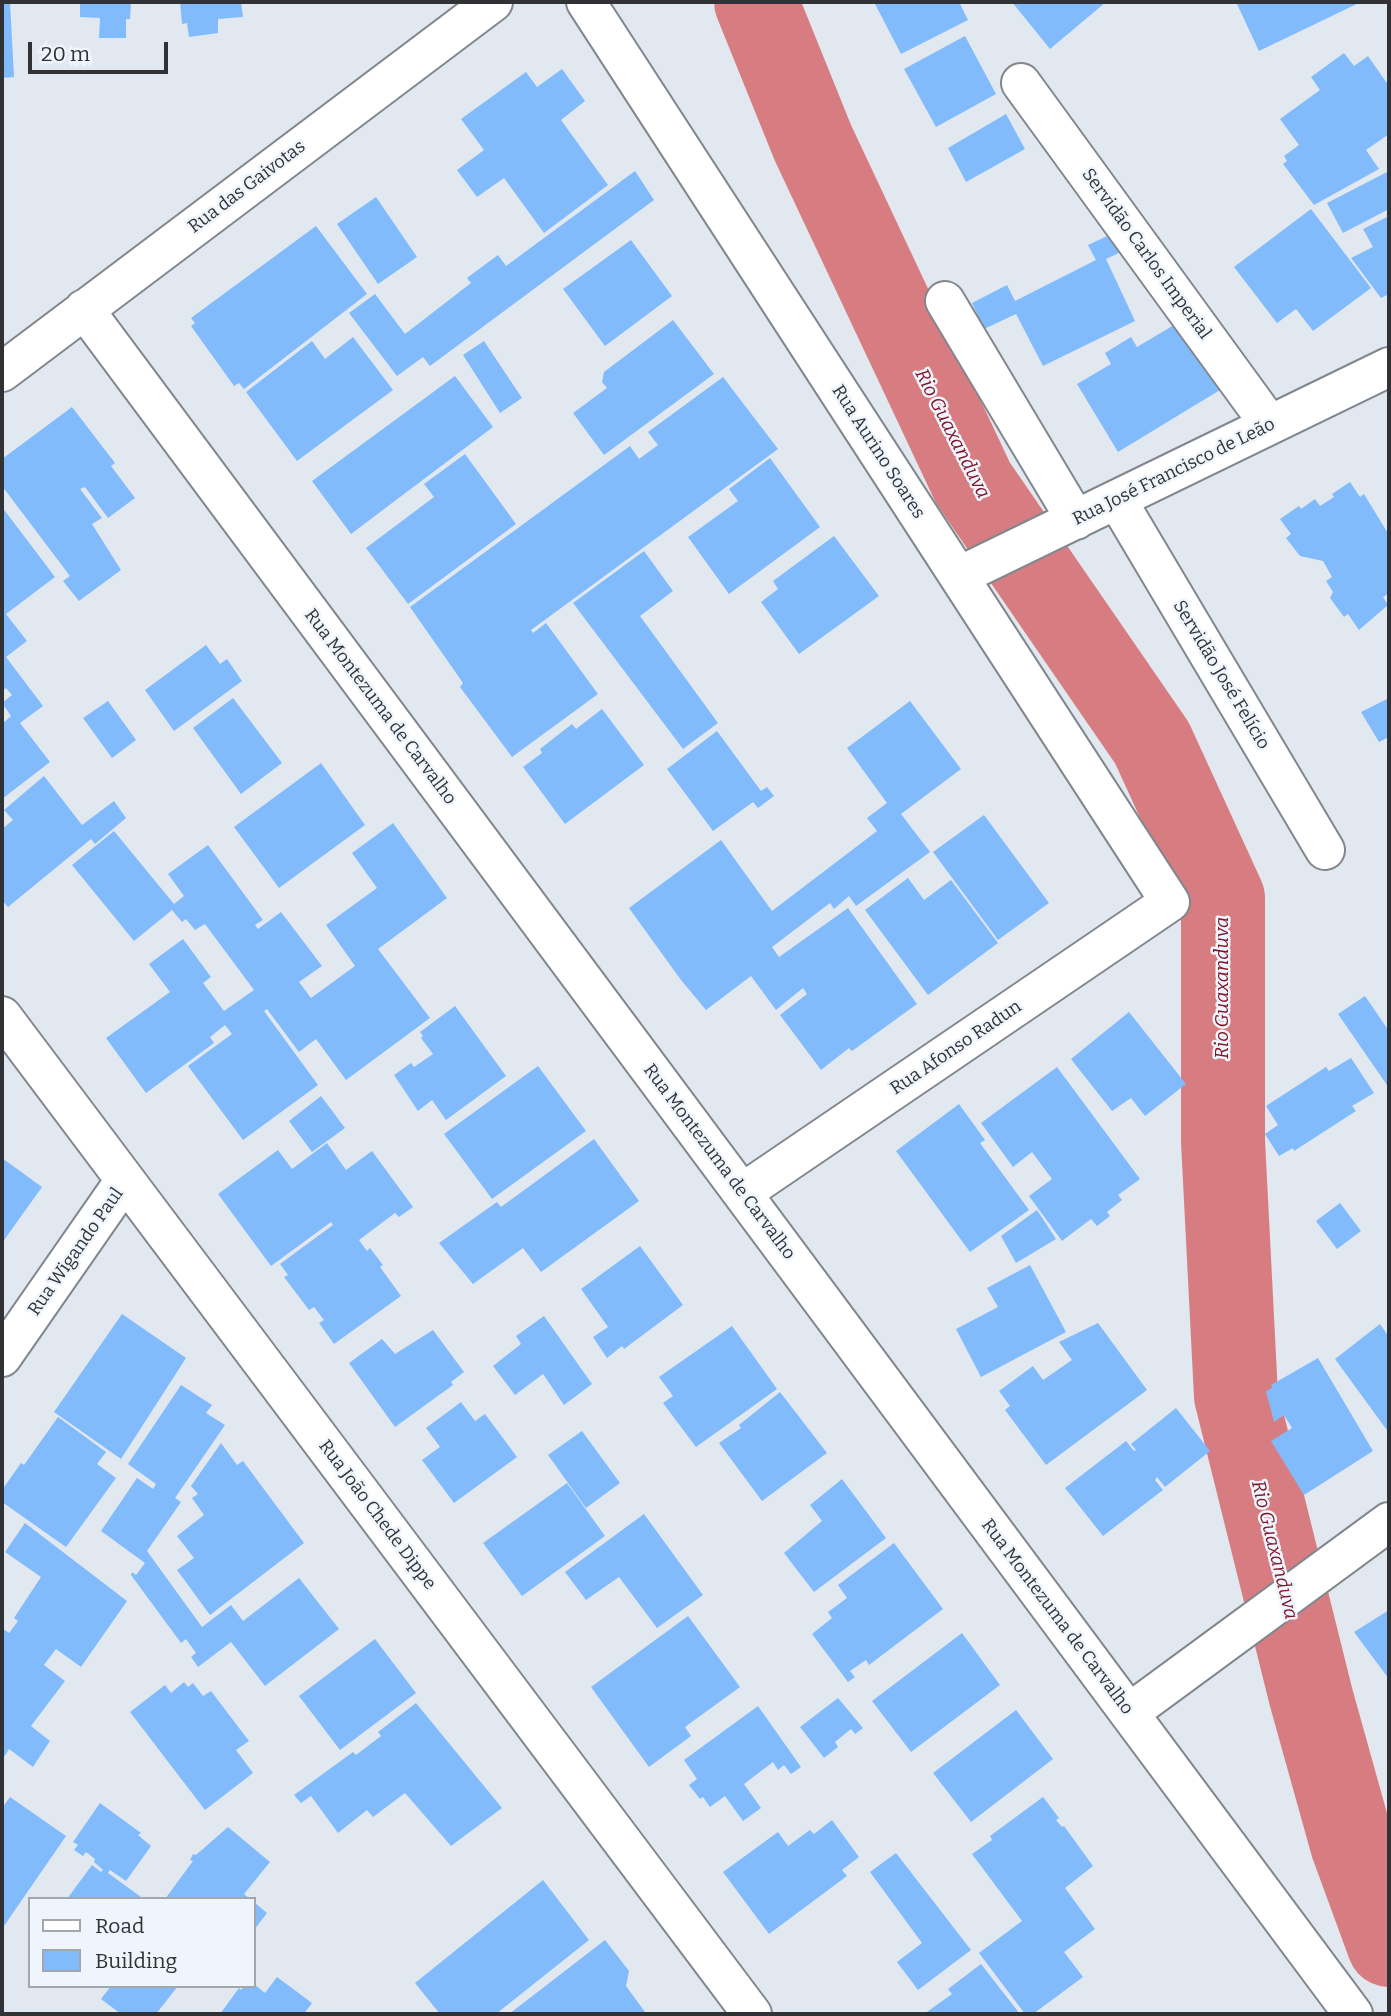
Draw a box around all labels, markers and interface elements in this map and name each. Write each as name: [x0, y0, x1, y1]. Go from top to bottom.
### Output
scale bar: [32, 28, 172, 72]
text: 20 m: [41, 41, 90, 67]
street label: Rua das Gaivotas: [184, 136, 310, 238]
street label: Servidão Carlos Imperial: [1077, 164, 1215, 344]
water label: Rio Guaxanduva: [910, 365, 994, 503]
street label: Rua Aurino Soares: [827, 381, 929, 523]
street label: Rua José Francisco de Leão: [1069, 414, 1279, 530]
street label: Servidão José Felício: [1168, 597, 1274, 753]
street label: Rua Montezuma de Carvalho: [299, 605, 461, 809]
water label: Rio Guaxanduva: [1212, 917, 1234, 1059]
street label: Rua Afonso Radun: [886, 996, 1026, 1100]
street label: Rua Montezuma de Carvalho: [638, 1060, 800, 1264]
street label: Rua Wigando Paul: [24, 1184, 128, 1320]
street label: Rua João Chede Dippe: [314, 1436, 440, 1594]
water label: Rio Guaxanduva: [1246, 1478, 1302, 1622]
street label: Rua Montezuma de Carvalho: [976, 1515, 1138, 1719]
legend: [28, 1897, 256, 1988]
text: Road: [95, 1913, 144, 1939]
text: Building: [95, 1948, 177, 1974]

